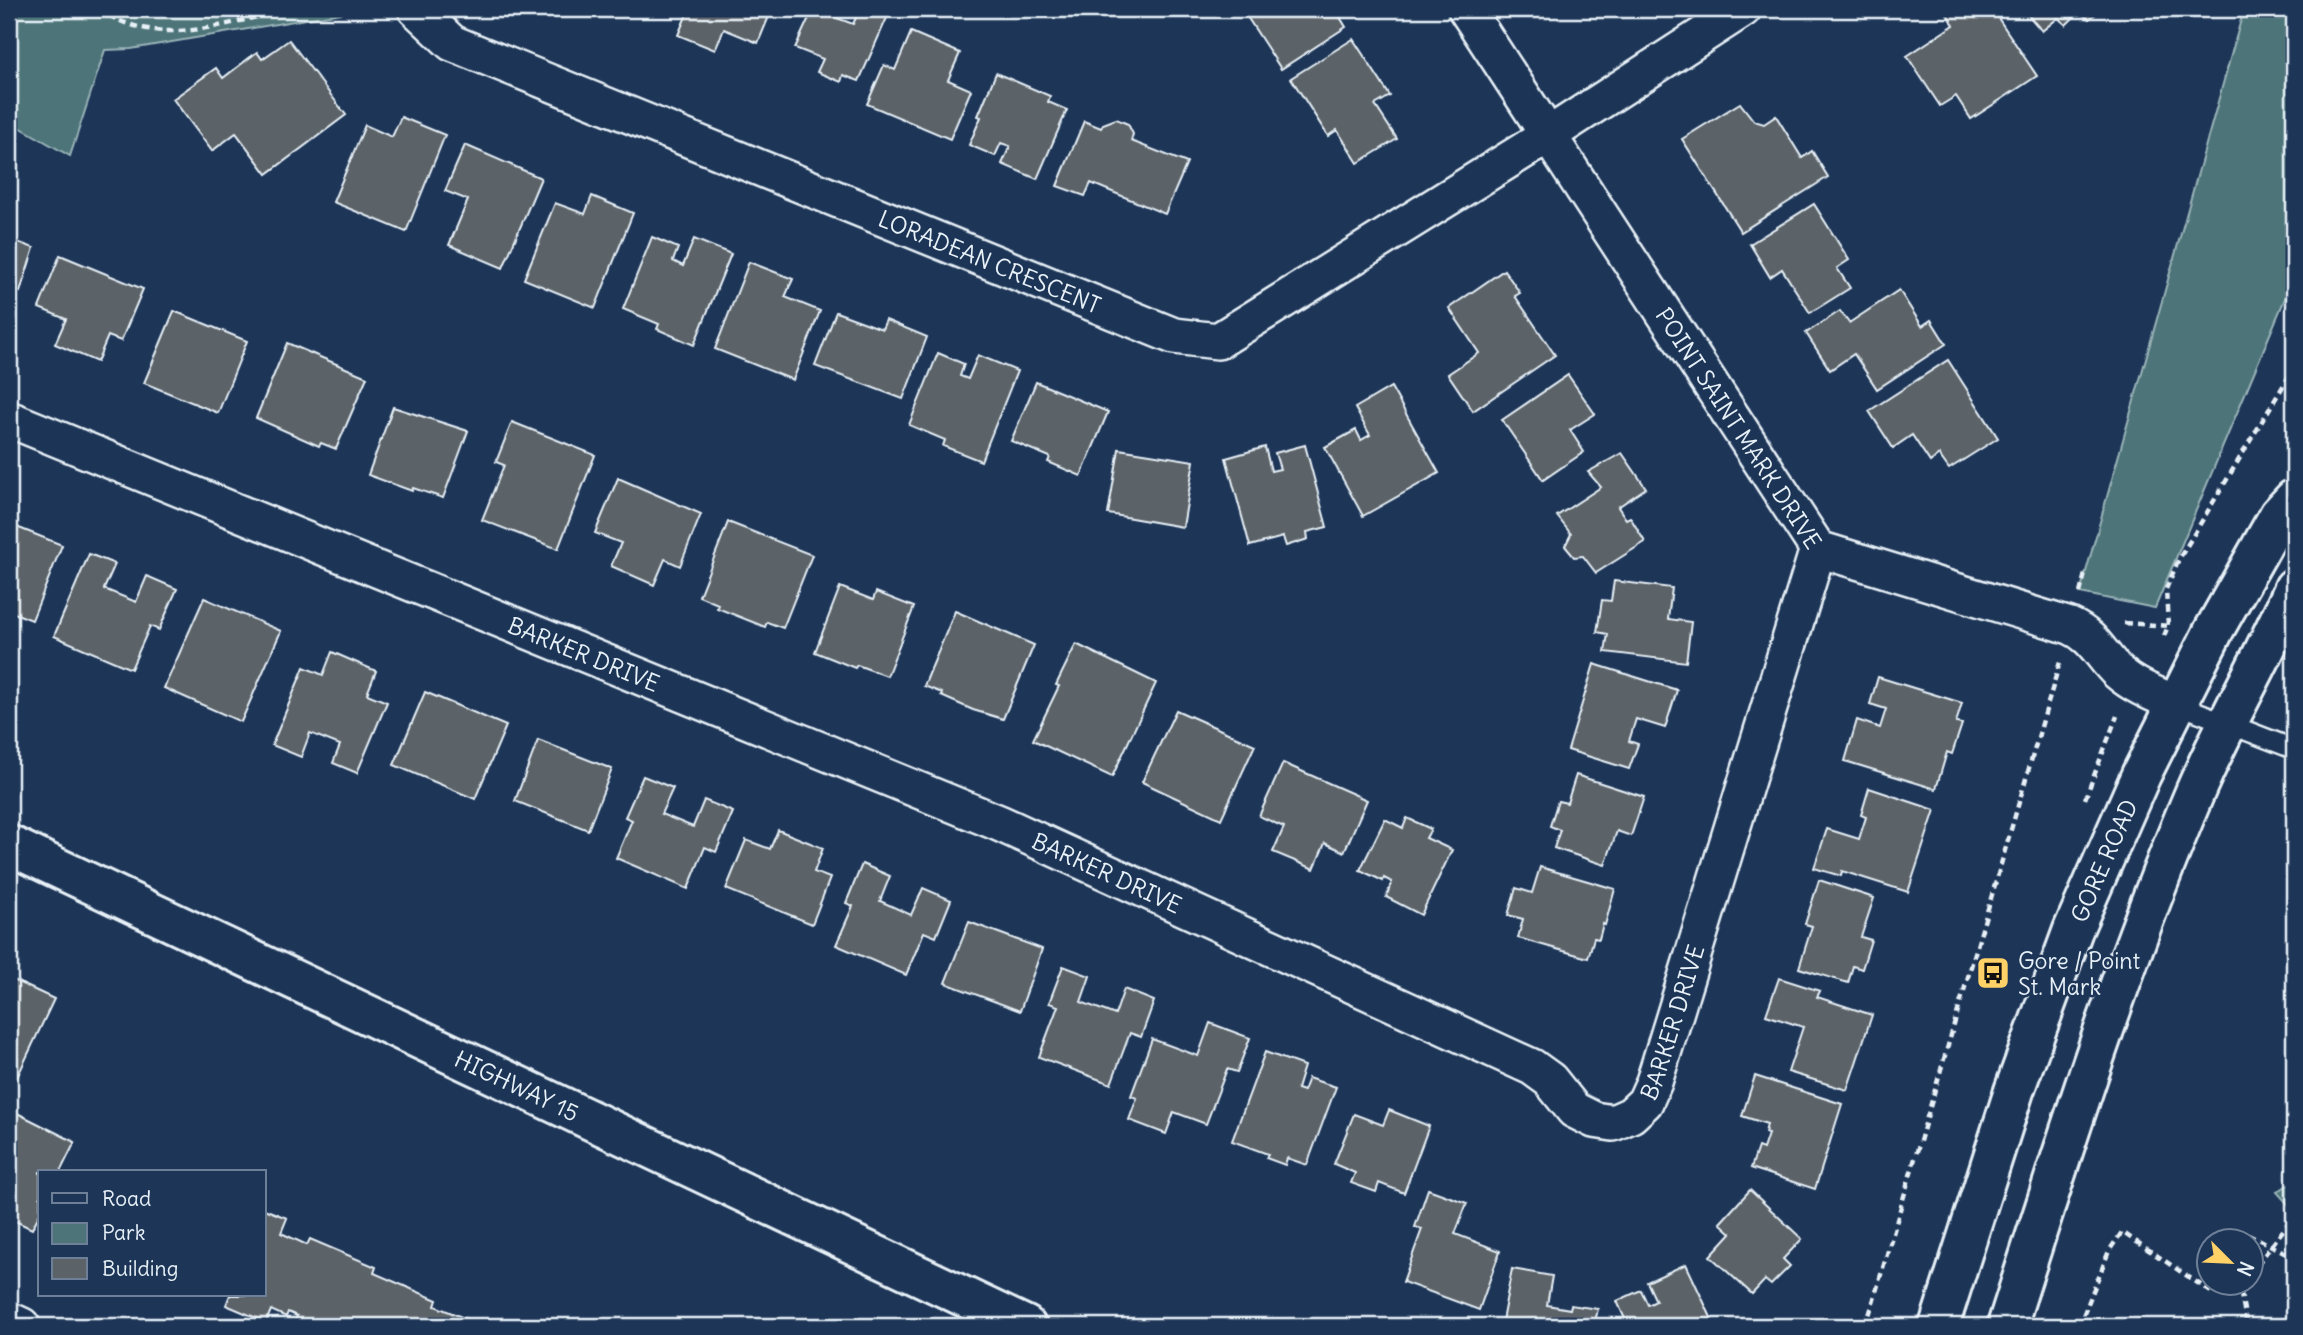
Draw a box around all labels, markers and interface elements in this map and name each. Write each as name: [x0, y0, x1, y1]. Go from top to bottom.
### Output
street label: LORADEAN CRESCENT: [875, 203, 1105, 319]
street label: POINT SAINT MARK DRIVE: [1650, 302, 1828, 554]
street label: BARKER DRIVE: [504, 610, 664, 697]
street label: GORE ROAD: [2064, 795, 2143, 927]
street label: BARKER DRIVE: [1028, 826, 1186, 919]
street label: BARKER DRIVE: [1633, 941, 1710, 1104]
place label: Gore / Point St. Mark: [2018, 946, 2140, 1001]
bus stop icon: Gore / Point St. Mark: [1974, 954, 2012, 992]
street label: HIGHWAY 15: [450, 1044, 584, 1127]
legend: [38, 1170, 266, 1296]
text: Road: [102, 1185, 151, 1212]
text: Park: [102, 1219, 145, 1246]
north arrow: [2194, 1226, 2264, 1296]
text: Building: [102, 1255, 178, 1282]
text: N: [2232, 1258, 2259, 1280]

